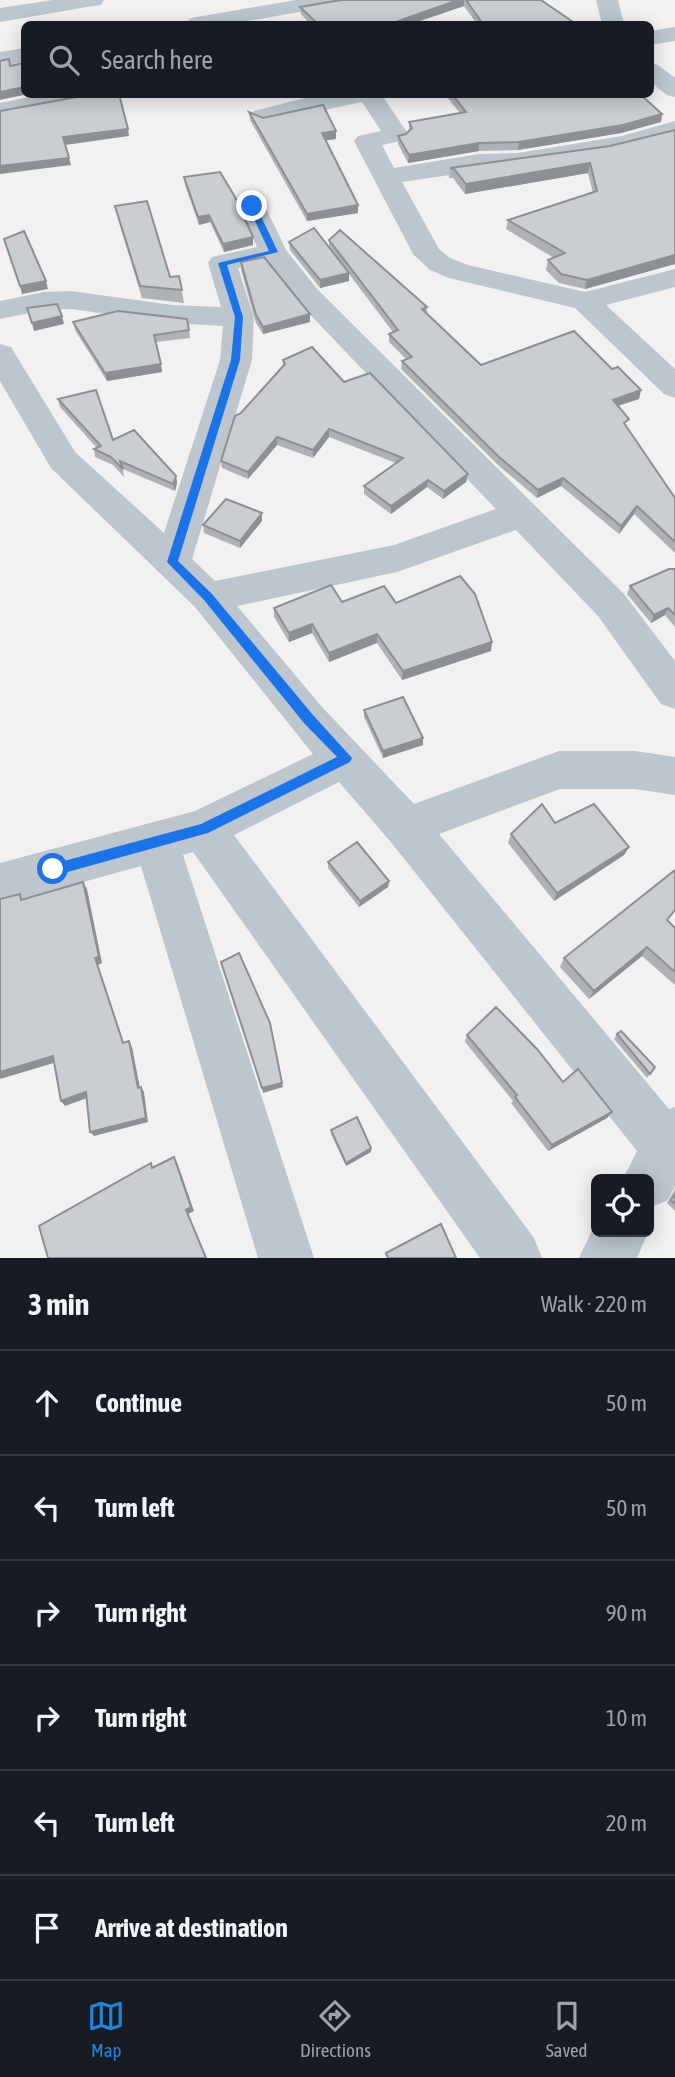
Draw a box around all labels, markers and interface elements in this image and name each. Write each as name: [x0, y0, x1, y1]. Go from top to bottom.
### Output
search box: [21, 21, 654, 98]
icon: search: [45, 41, 83, 79]
text: Search here: [101, 45, 213, 75]
route end: [236, 190, 267, 221]
route start: [37, 853, 68, 884]
map controls: [591, 1174, 654, 1237]
button: locate: [591, 1174, 654, 1237]
text: 3 min: [28, 1287, 89, 1321]
text: Walk · 220 m: [541, 1291, 647, 1317]
icon: ahead: [28, 1384, 66, 1422]
text: Continue: [95, 1388, 182, 1418]
text: 50 m: [606, 1390, 647, 1416]
icon: left: [28, 1489, 66, 1527]
text: Turn left: [95, 1493, 175, 1523]
text: 50 m: [606, 1495, 647, 1521]
icon: right: [28, 1594, 66, 1632]
text: Turn right: [95, 1598, 186, 1628]
text: 90 m: [606, 1600, 647, 1626]
icon: right: [28, 1699, 66, 1737]
text: Turn right: [95, 1703, 186, 1733]
text: 10 m: [606, 1705, 647, 1731]
icon: left: [28, 1804, 66, 1842]
text: Turn left: [95, 1808, 175, 1838]
text: 20 m: [606, 1810, 647, 1836]
icon: arrive: [28, 1909, 66, 1947]
text: Arrive at destination: [95, 1913, 288, 1943]
tab: Map: [87, 1997, 125, 2061]
tab: Directions: [300, 1997, 371, 2061]
tab: Saved: [546, 1997, 588, 2061]

